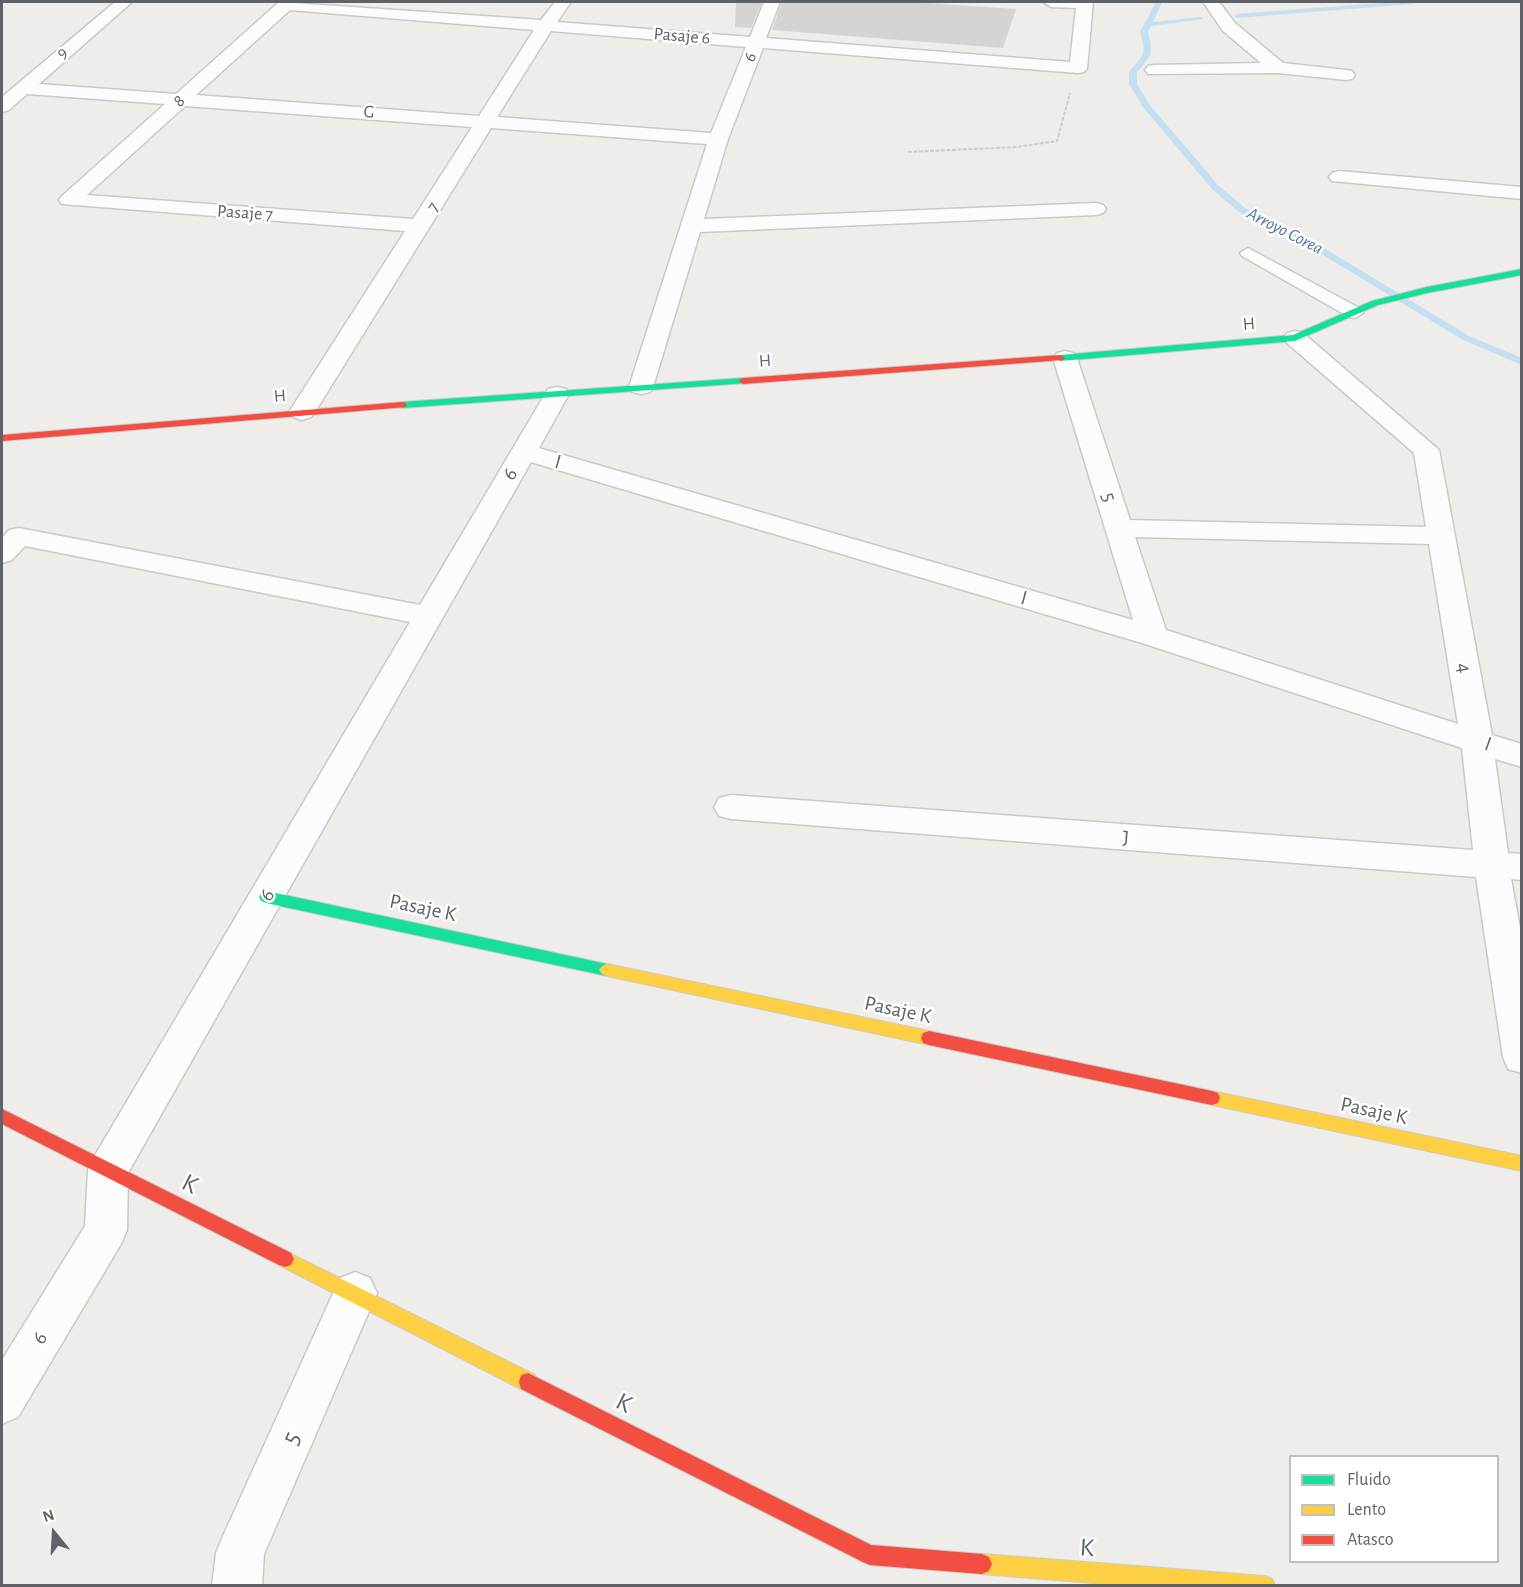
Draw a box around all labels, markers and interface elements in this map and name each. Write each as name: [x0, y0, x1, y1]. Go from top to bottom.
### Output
street label: Pasaje 6: [653, 23, 711, 49]
street label: 9: [52, 42, 72, 64]
street label: 6: [738, 49, 762, 65]
street label: 8: [169, 90, 189, 112]
street label: G: [363, 101, 375, 123]
street label: 7: [422, 198, 444, 216]
street label: Pasaje 7: [216, 200, 274, 226]
water label: Arroyo Corea: [1243, 203, 1327, 259]
street label: H: [1242, 313, 1256, 335]
street label: H: [758, 350, 772, 372]
street label: H: [273, 385, 287, 407]
street label: I: [552, 449, 564, 475]
street label: 6: [497, 463, 523, 485]
street label: 5: [1096, 489, 1122, 505]
street label: I: [1018, 585, 1030, 611]
street label: 4: [1451, 661, 1477, 675]
street label: I: [1481, 731, 1495, 757]
street label: J: [1122, 825, 1130, 851]
street label: 6: [254, 884, 280, 906]
street label: Pasaje K: [387, 889, 459, 927]
street label: Pasaje K: [862, 991, 934, 1029]
street label: Pasaje K: [1338, 1092, 1410, 1130]
street label: K: [177, 1167, 203, 1201]
street label: 6: [27, 1327, 53, 1349]
street label: K: [611, 1386, 637, 1420]
street label: 5: [275, 1427, 307, 1449]
legend: [1289, 1455, 1499, 1563]
text: Fluido: [1347, 1471, 1391, 1489]
text: Lento: [1347, 1501, 1386, 1519]
north arrow: [24, 1503, 84, 1563]
text: N: [41, 1507, 56, 1525]
text: Atasco: [1347, 1531, 1394, 1549]
street label: K: [1079, 1532, 1095, 1564]

